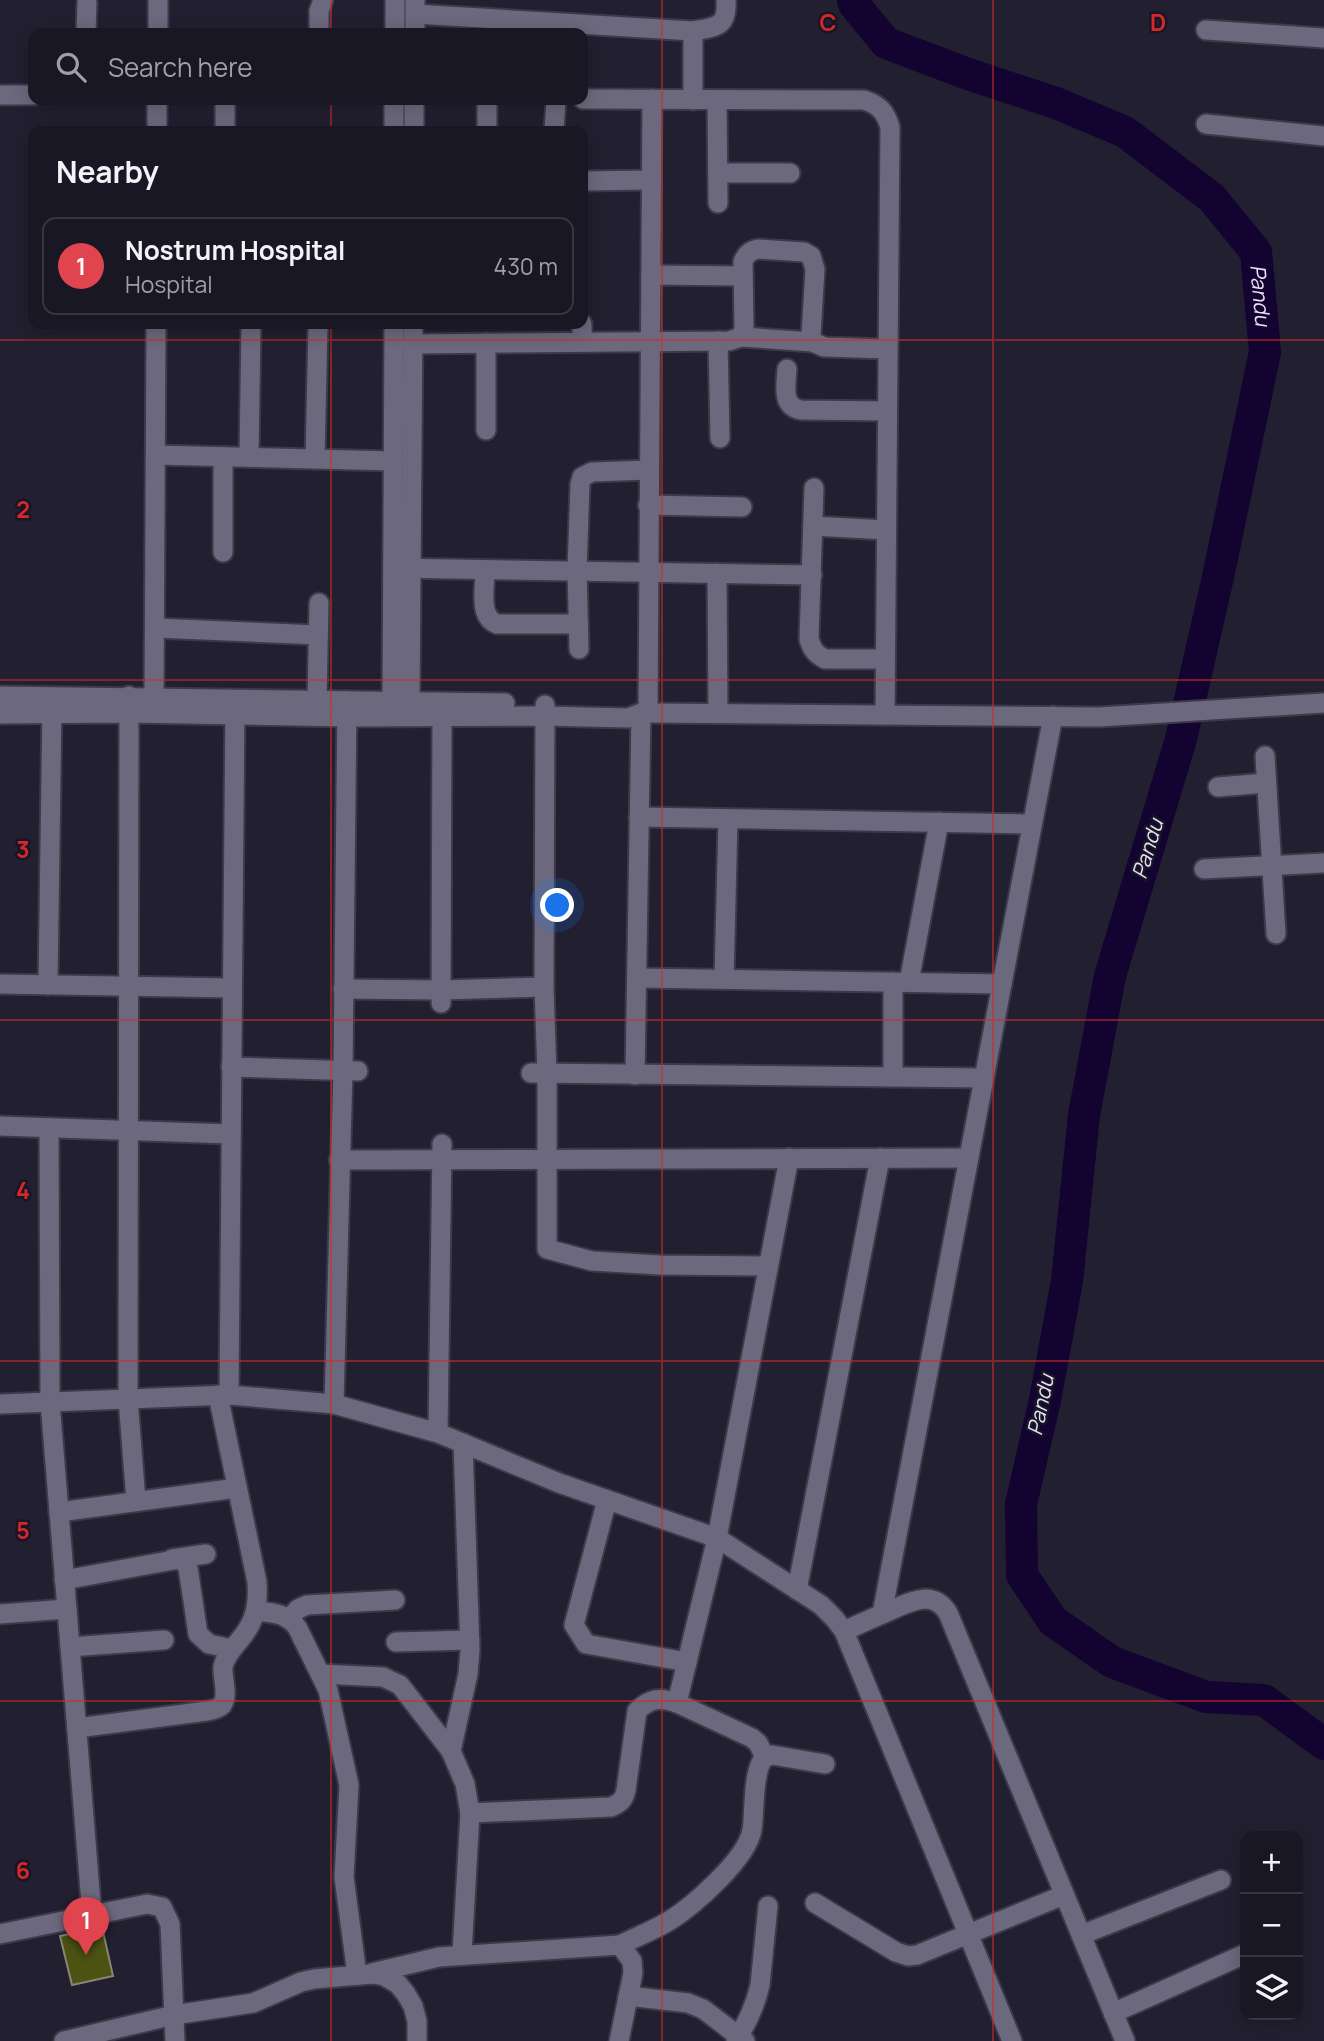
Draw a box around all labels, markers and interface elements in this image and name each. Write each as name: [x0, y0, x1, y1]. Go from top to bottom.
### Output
text: C: [820, 6, 837, 38]
text: D: [1150, 6, 1166, 38]
search box: [28, 28, 588, 105]
icon: search: [52, 48, 90, 86]
text: Search here: [108, 49, 253, 85]
text: Nearby: [56, 151, 159, 192]
text: Nostrum Hospital: [125, 232, 345, 268]
text: 1: [76, 250, 86, 282]
text: 430 m: [494, 250, 558, 282]
water label: Pandu: [1244, 263, 1278, 328]
text: Hospital: [125, 268, 213, 300]
text: 2: [16, 493, 30, 525]
water label: Pandu: [1125, 814, 1170, 882]
text: 3: [16, 833, 30, 865]
your location: [540, 888, 574, 922]
text: 4: [16, 1174, 30, 1206]
water label: Pandu: [1020, 1370, 1060, 1438]
text: 5: [16, 1514, 30, 1546]
map controls: [1240, 1831, 1303, 2020]
button: +: [1240, 1831, 1303, 1894]
text: 6: [16, 1854, 30, 1886]
button: −: [1240, 1894, 1303, 1957]
pin: 1: [63, 1897, 109, 1955]
button: layers: [1240, 1957, 1303, 2020]

